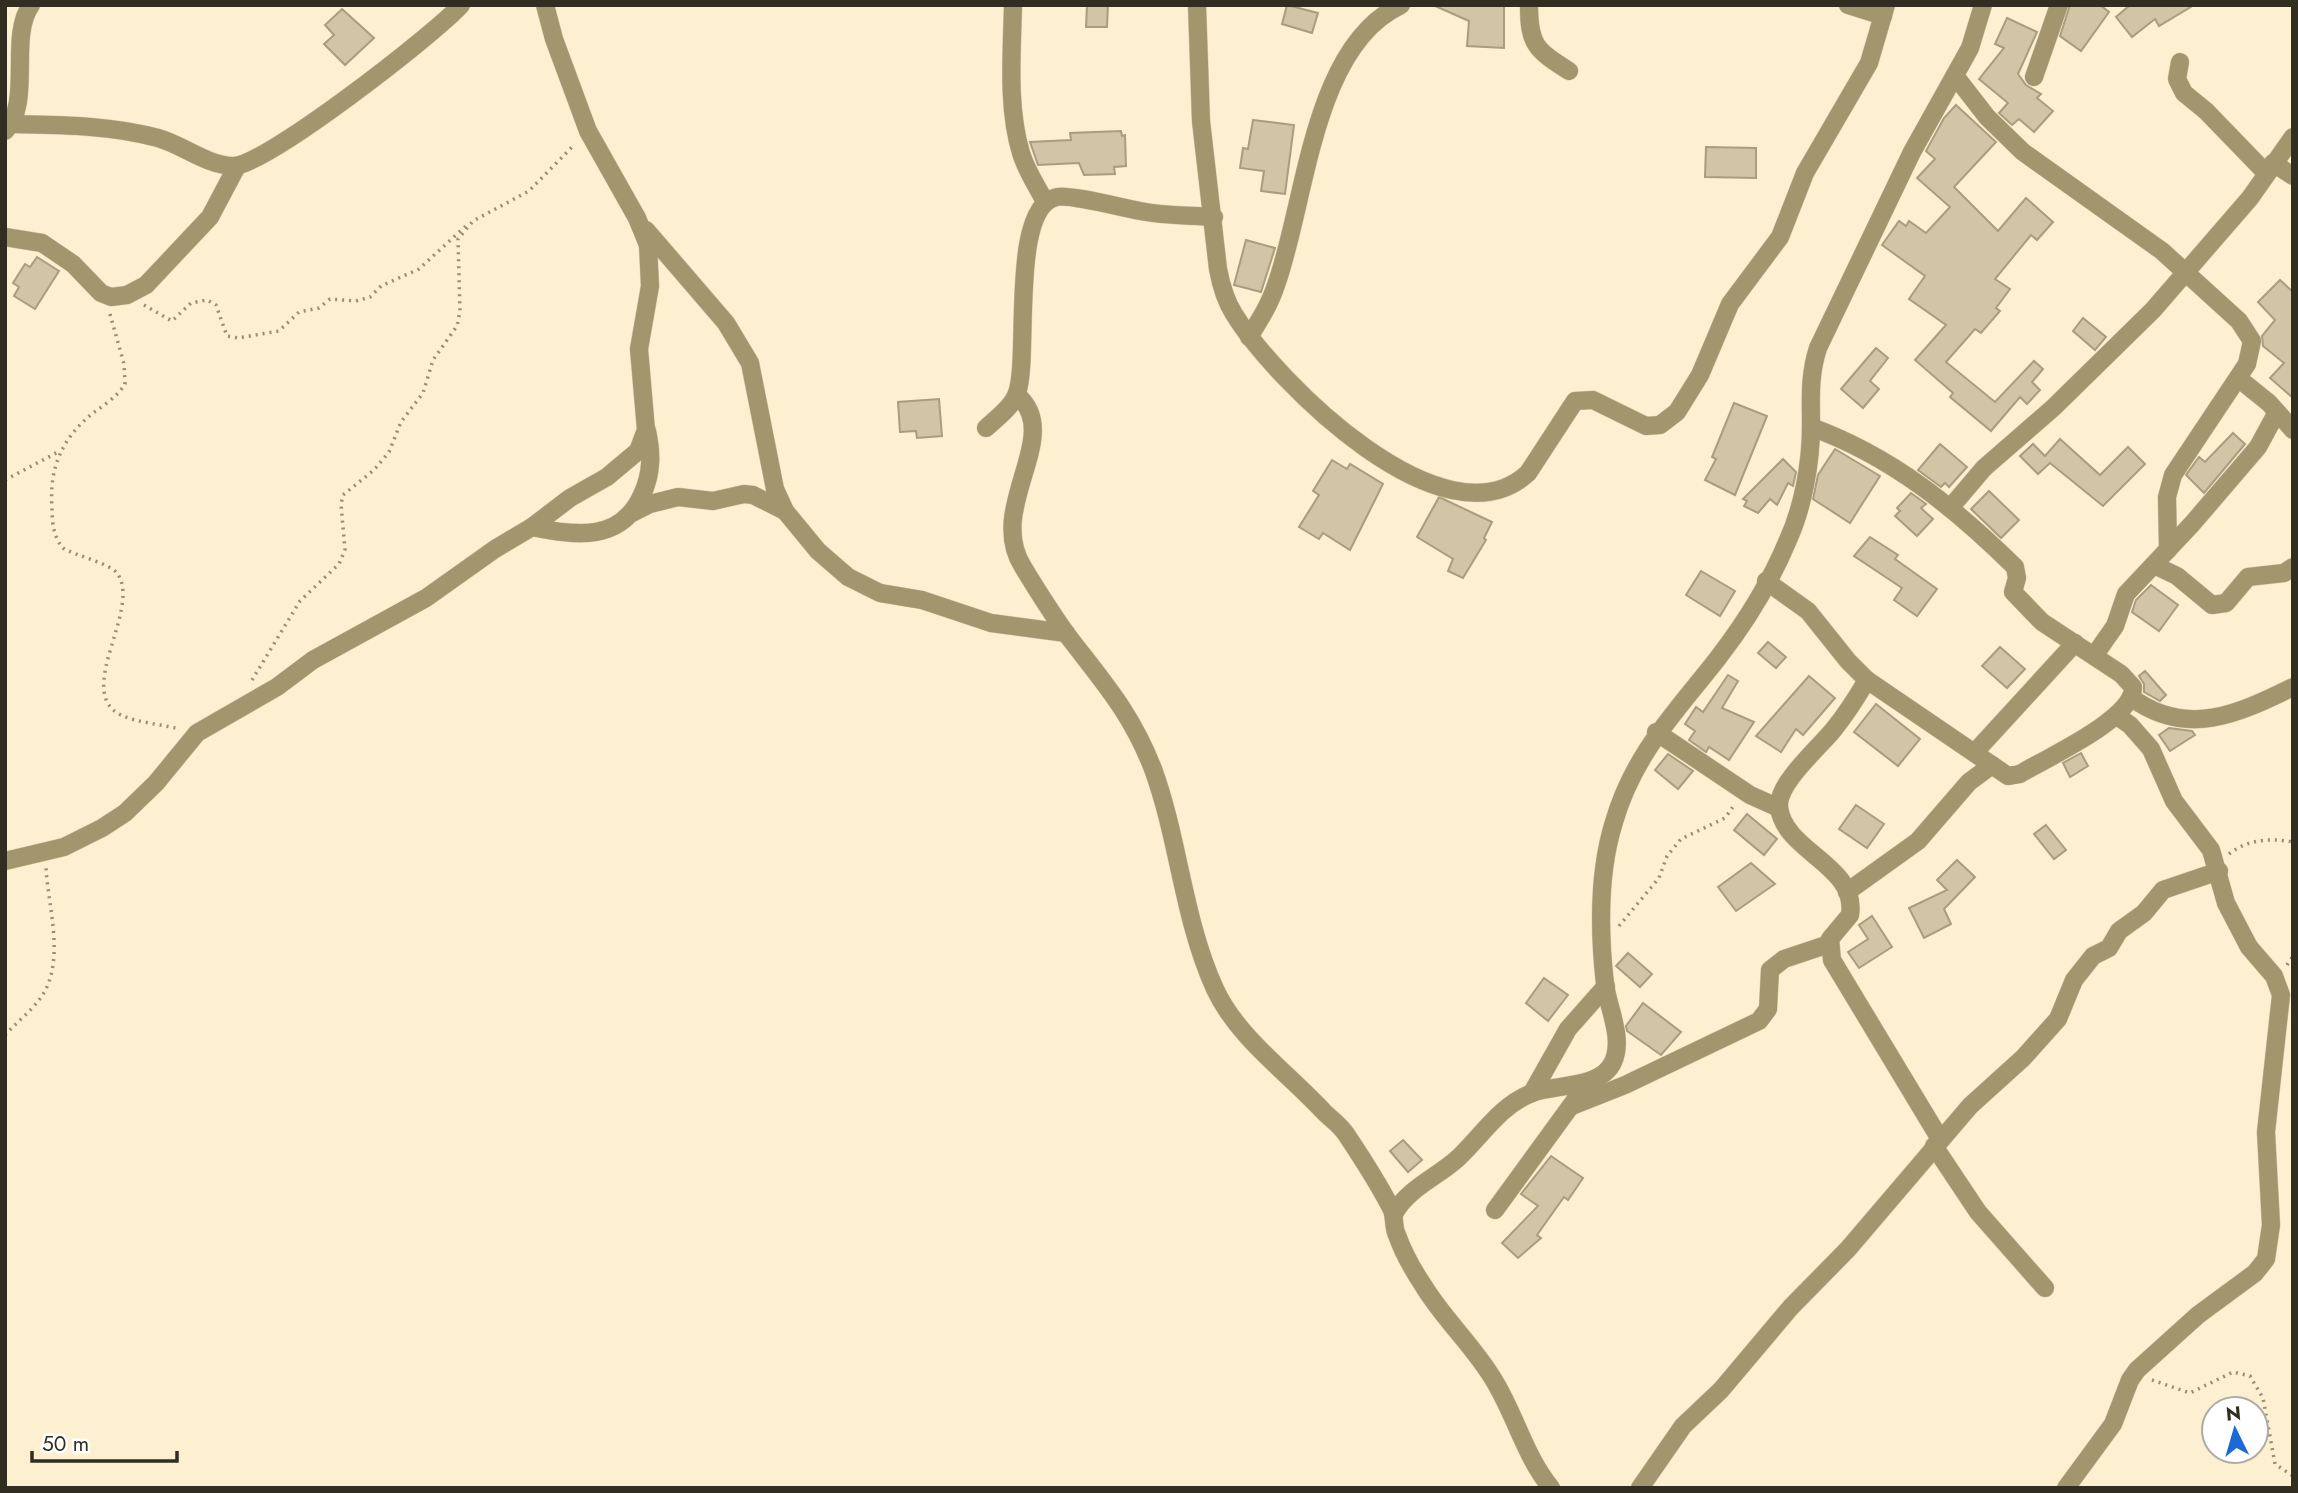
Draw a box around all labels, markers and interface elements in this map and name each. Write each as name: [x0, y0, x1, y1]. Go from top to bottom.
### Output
north arrow: [2200, 1395, 2270, 1465]
text: N: [2225, 1399, 2242, 1428]
scale bar: [32, 1420, 177, 1464]
text: 50 m: [42, 1429, 89, 1459]

